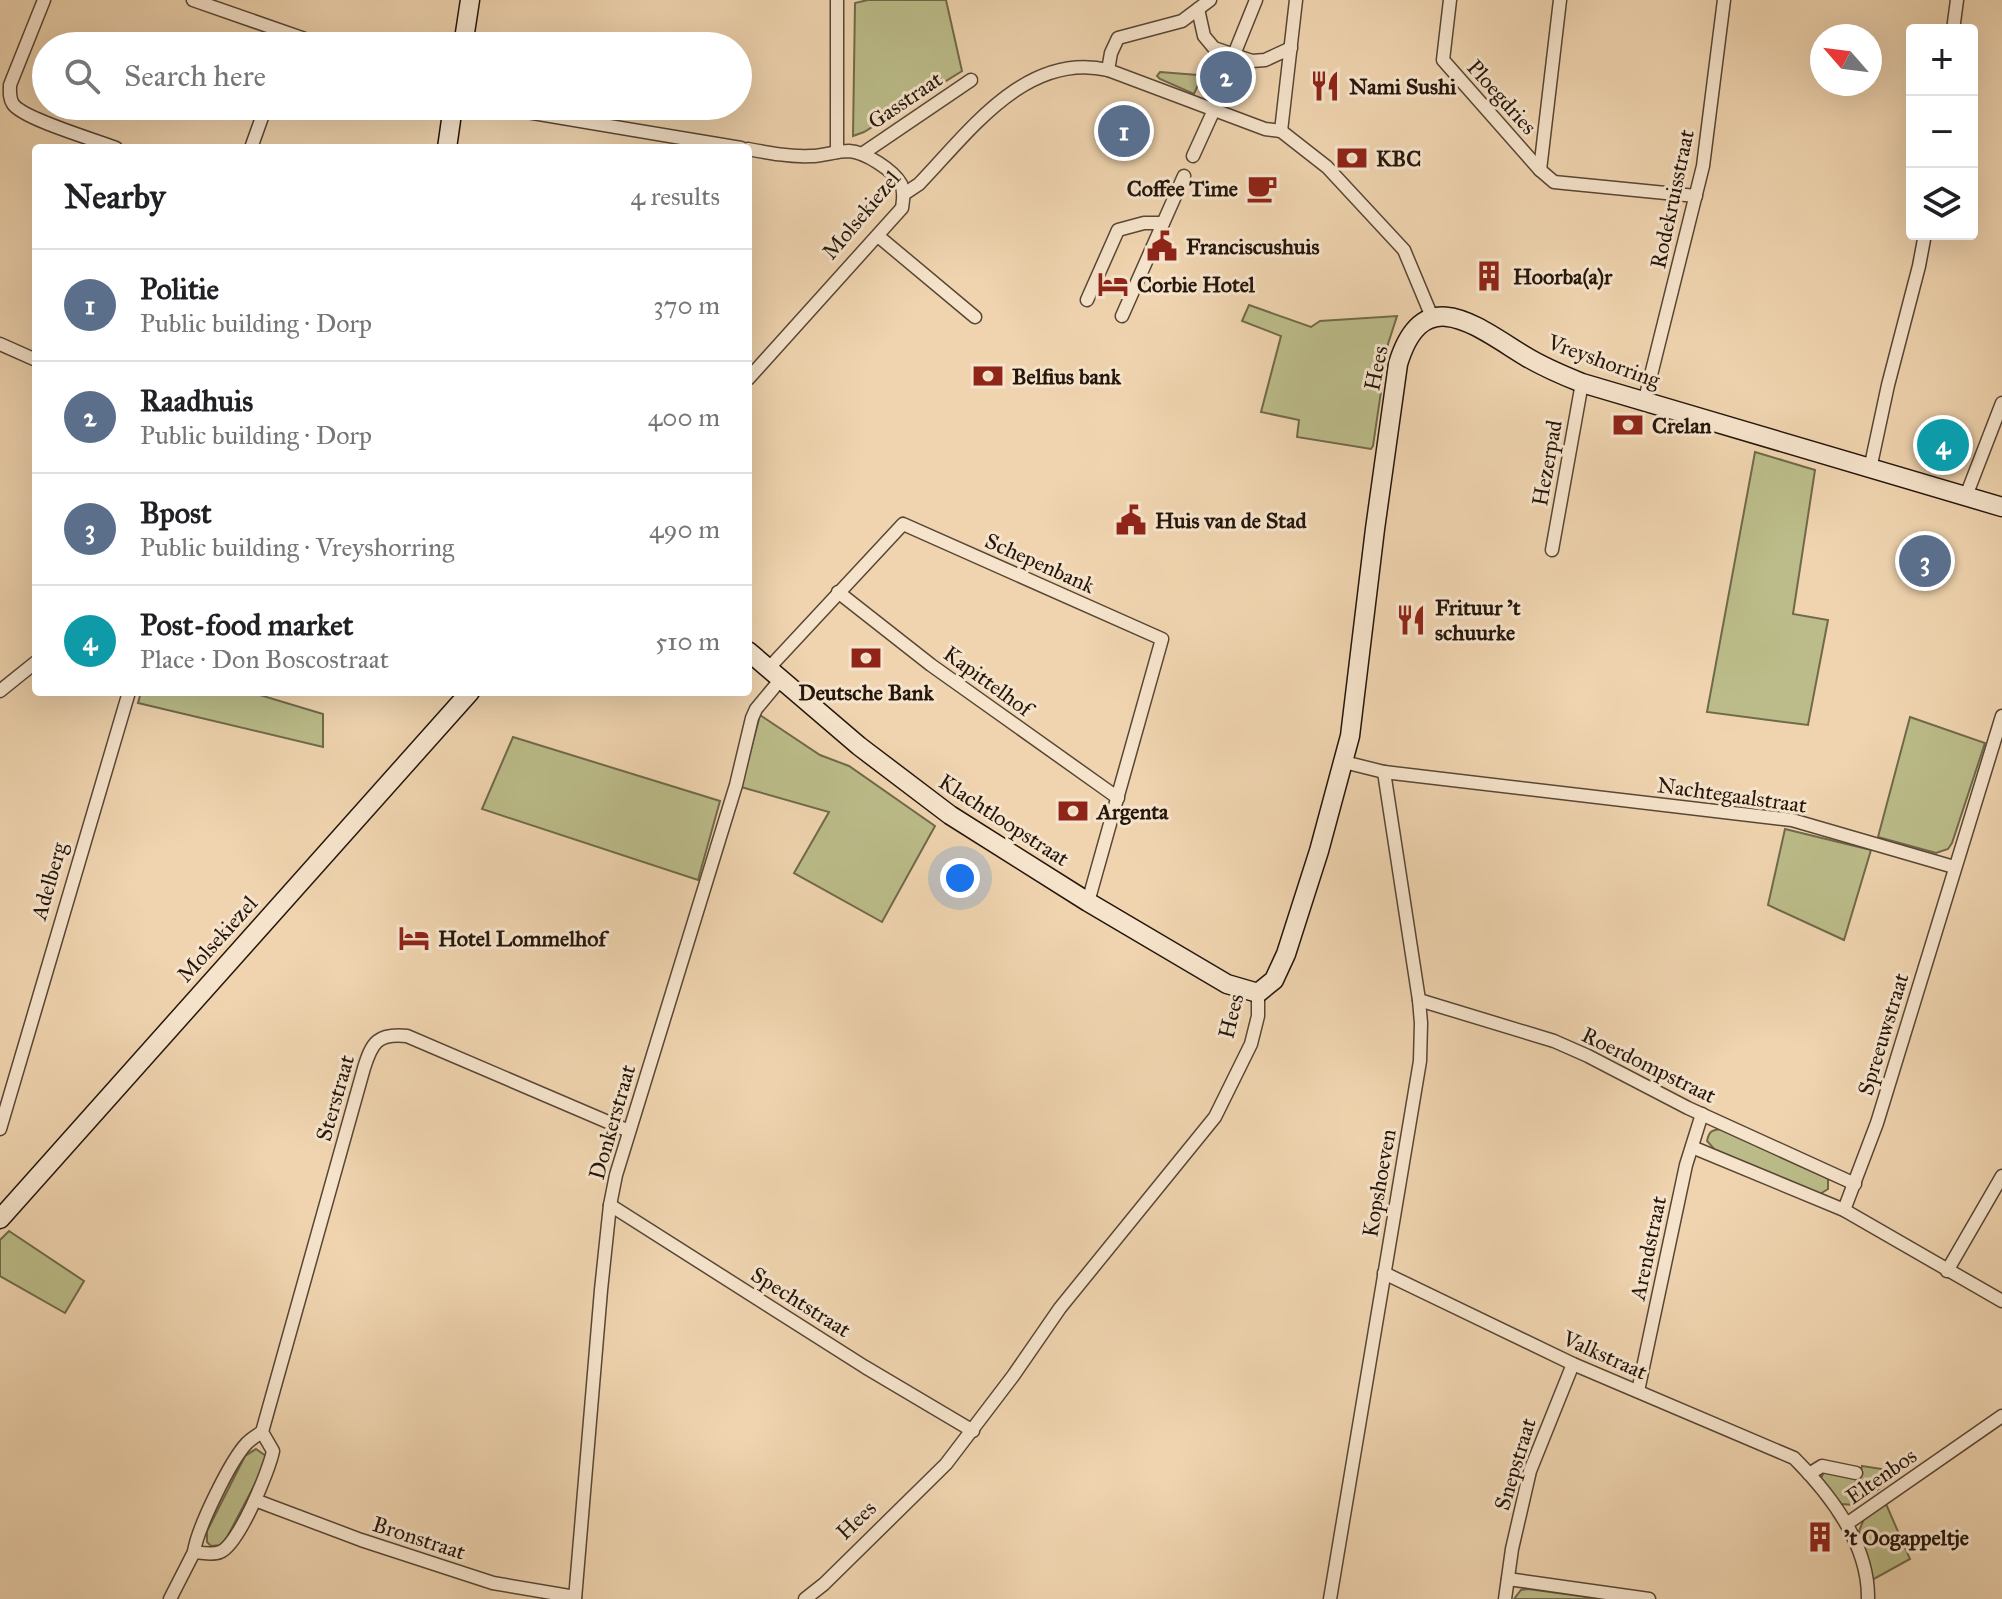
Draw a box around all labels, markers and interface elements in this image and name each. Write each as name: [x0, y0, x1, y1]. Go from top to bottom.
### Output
north arrow: [1810, 24, 1882, 96]
map controls: [1906, 24, 1978, 240]
button: +: [1906, 24, 1978, 96]
search box: [32, 32, 752, 120]
pin: 2: [1200, 47, 1252, 107]
icon: search: [60, 54, 104, 98]
street label: Ploegdries: [1461, 54, 1543, 140]
text: Search here: [124, 58, 266, 94]
street label: Gasstraat: [863, 65, 947, 135]
restaurant icon: Nami Sushi: [1308, 69, 1342, 103]
place label: Nami Sushi: [1349, 73, 1457, 100]
button: −: [1906, 96, 1978, 168]
pin: 1: [1098, 101, 1150, 161]
street label: Rodekruisstraat: [1644, 127, 1700, 271]
bank icon: KBC: [1335, 141, 1369, 175]
place label: KBC: [1376, 145, 1421, 172]
street label: Molsekiezel: [816, 165, 906, 265]
button: layers: [1906, 168, 1978, 240]
cafe icon: Coffee Time: [1245, 171, 1279, 205]
place label: Coffee Time: [1127, 175, 1238, 202]
text: Nearby: [64, 176, 166, 217]
text: 4 results: [631, 180, 720, 212]
public building icon: Franciscushuis: [1145, 229, 1179, 263]
place label: Franciscushuis: [1186, 233, 1320, 260]
building icon: Hoorba(a)r: [1472, 259, 1506, 293]
place label: Hoorba(a)r: [1513, 263, 1613, 290]
hotel icon: Corbie Hotel: [1096, 267, 1130, 301]
text: Politie: [140, 271, 219, 307]
place label: Corbie Hotel: [1137, 271, 1256, 298]
text: 1: [85, 289, 95, 321]
text: 370 m: [653, 289, 720, 321]
text: Public building · Dorp: [140, 307, 372, 339]
street label: Vreyshorring: [1543, 328, 1664, 394]
street label: Hees: [1358, 343, 1394, 393]
bank icon: Belfius bank: [971, 359, 1005, 393]
place label: Belfius bank: [1012, 363, 1122, 390]
text: Raadhuis: [140, 383, 253, 419]
text: 2: [84, 401, 96, 433]
text: 400 m: [648, 401, 720, 433]
bank icon: Crelan: [1611, 408, 1645, 442]
place label: Crelan: [1652, 412, 1712, 439]
pin: 4: [1917, 415, 1969, 475]
street label: Hezerpad: [1526, 418, 1568, 508]
text: Public building · Dorp: [140, 419, 372, 451]
text: Bpost: [140, 495, 212, 531]
public building icon: Huis van de Stad: [1114, 503, 1148, 537]
place label: Huis van de Stad: [1155, 507, 1307, 534]
text: 3: [85, 513, 95, 545]
text: 490 m: [649, 513, 720, 545]
street label: Schepenbank: [981, 527, 1100, 600]
text: Public building · Vreyshorring: [140, 531, 454, 563]
pin: 3: [1899, 531, 1951, 591]
place label: Frituur 't schuurke: [1435, 594, 1521, 646]
restaurant icon: Frituur 't schuurke: [1394, 603, 1428, 637]
text: Post-food market: [140, 607, 353, 643]
text: 4: [83, 625, 97, 657]
text: 510 m: [655, 625, 720, 657]
street label: Kapittelhof: [938, 640, 1041, 724]
bank icon: Deutsche Bank: [849, 641, 883, 675]
text: Place · Don Boscostraat: [140, 643, 389, 675]
place label: Deutsche Bank: [798, 679, 934, 706]
street label: Klachtloopstraat: [934, 768, 1074, 872]
street label: Nachtegaalstraat: [1655, 771, 1809, 819]
bank icon: Argenta: [1056, 794, 1090, 828]
place label: Argenta: [1095, 798, 1169, 825]
street label: Adelberg: [25, 838, 73, 924]
your location: [940, 858, 980, 898]
street label: Molsekiezel: [171, 890, 263, 988]
hotel icon: Hotel Lommelhof: [397, 921, 431, 955]
place label: Hotel Lommelhof: [438, 925, 609, 952]
street label: Spreeuwstraat: [1852, 969, 1914, 1098]
street label: Hees: [1212, 991, 1250, 1041]
street label: Roerdompstraat: [1577, 1021, 1721, 1109]
street label: Sterstraat: [310, 1052, 360, 1144]
street label: Donkerstraat: [583, 1061, 641, 1183]
street label: Kopshoeven: [1356, 1127, 1402, 1239]
street label: Arendstraat: [1624, 1193, 1672, 1303]
street label: Spechtstraat: [746, 1261, 856, 1343]
street label: Valkstraat: [1558, 1324, 1652, 1386]
street label: Snepstraat: [1488, 1414, 1542, 1513]
street label: Eltenbos: [1840, 1442, 1922, 1510]
street label: Hees: [830, 1495, 882, 1545]
street label: Bronstraat: [369, 1510, 469, 1566]
building icon: 't Oogappeltje: [1803, 1520, 1837, 1554]
place label: 't Oogappeltje: [1844, 1524, 1969, 1551]

